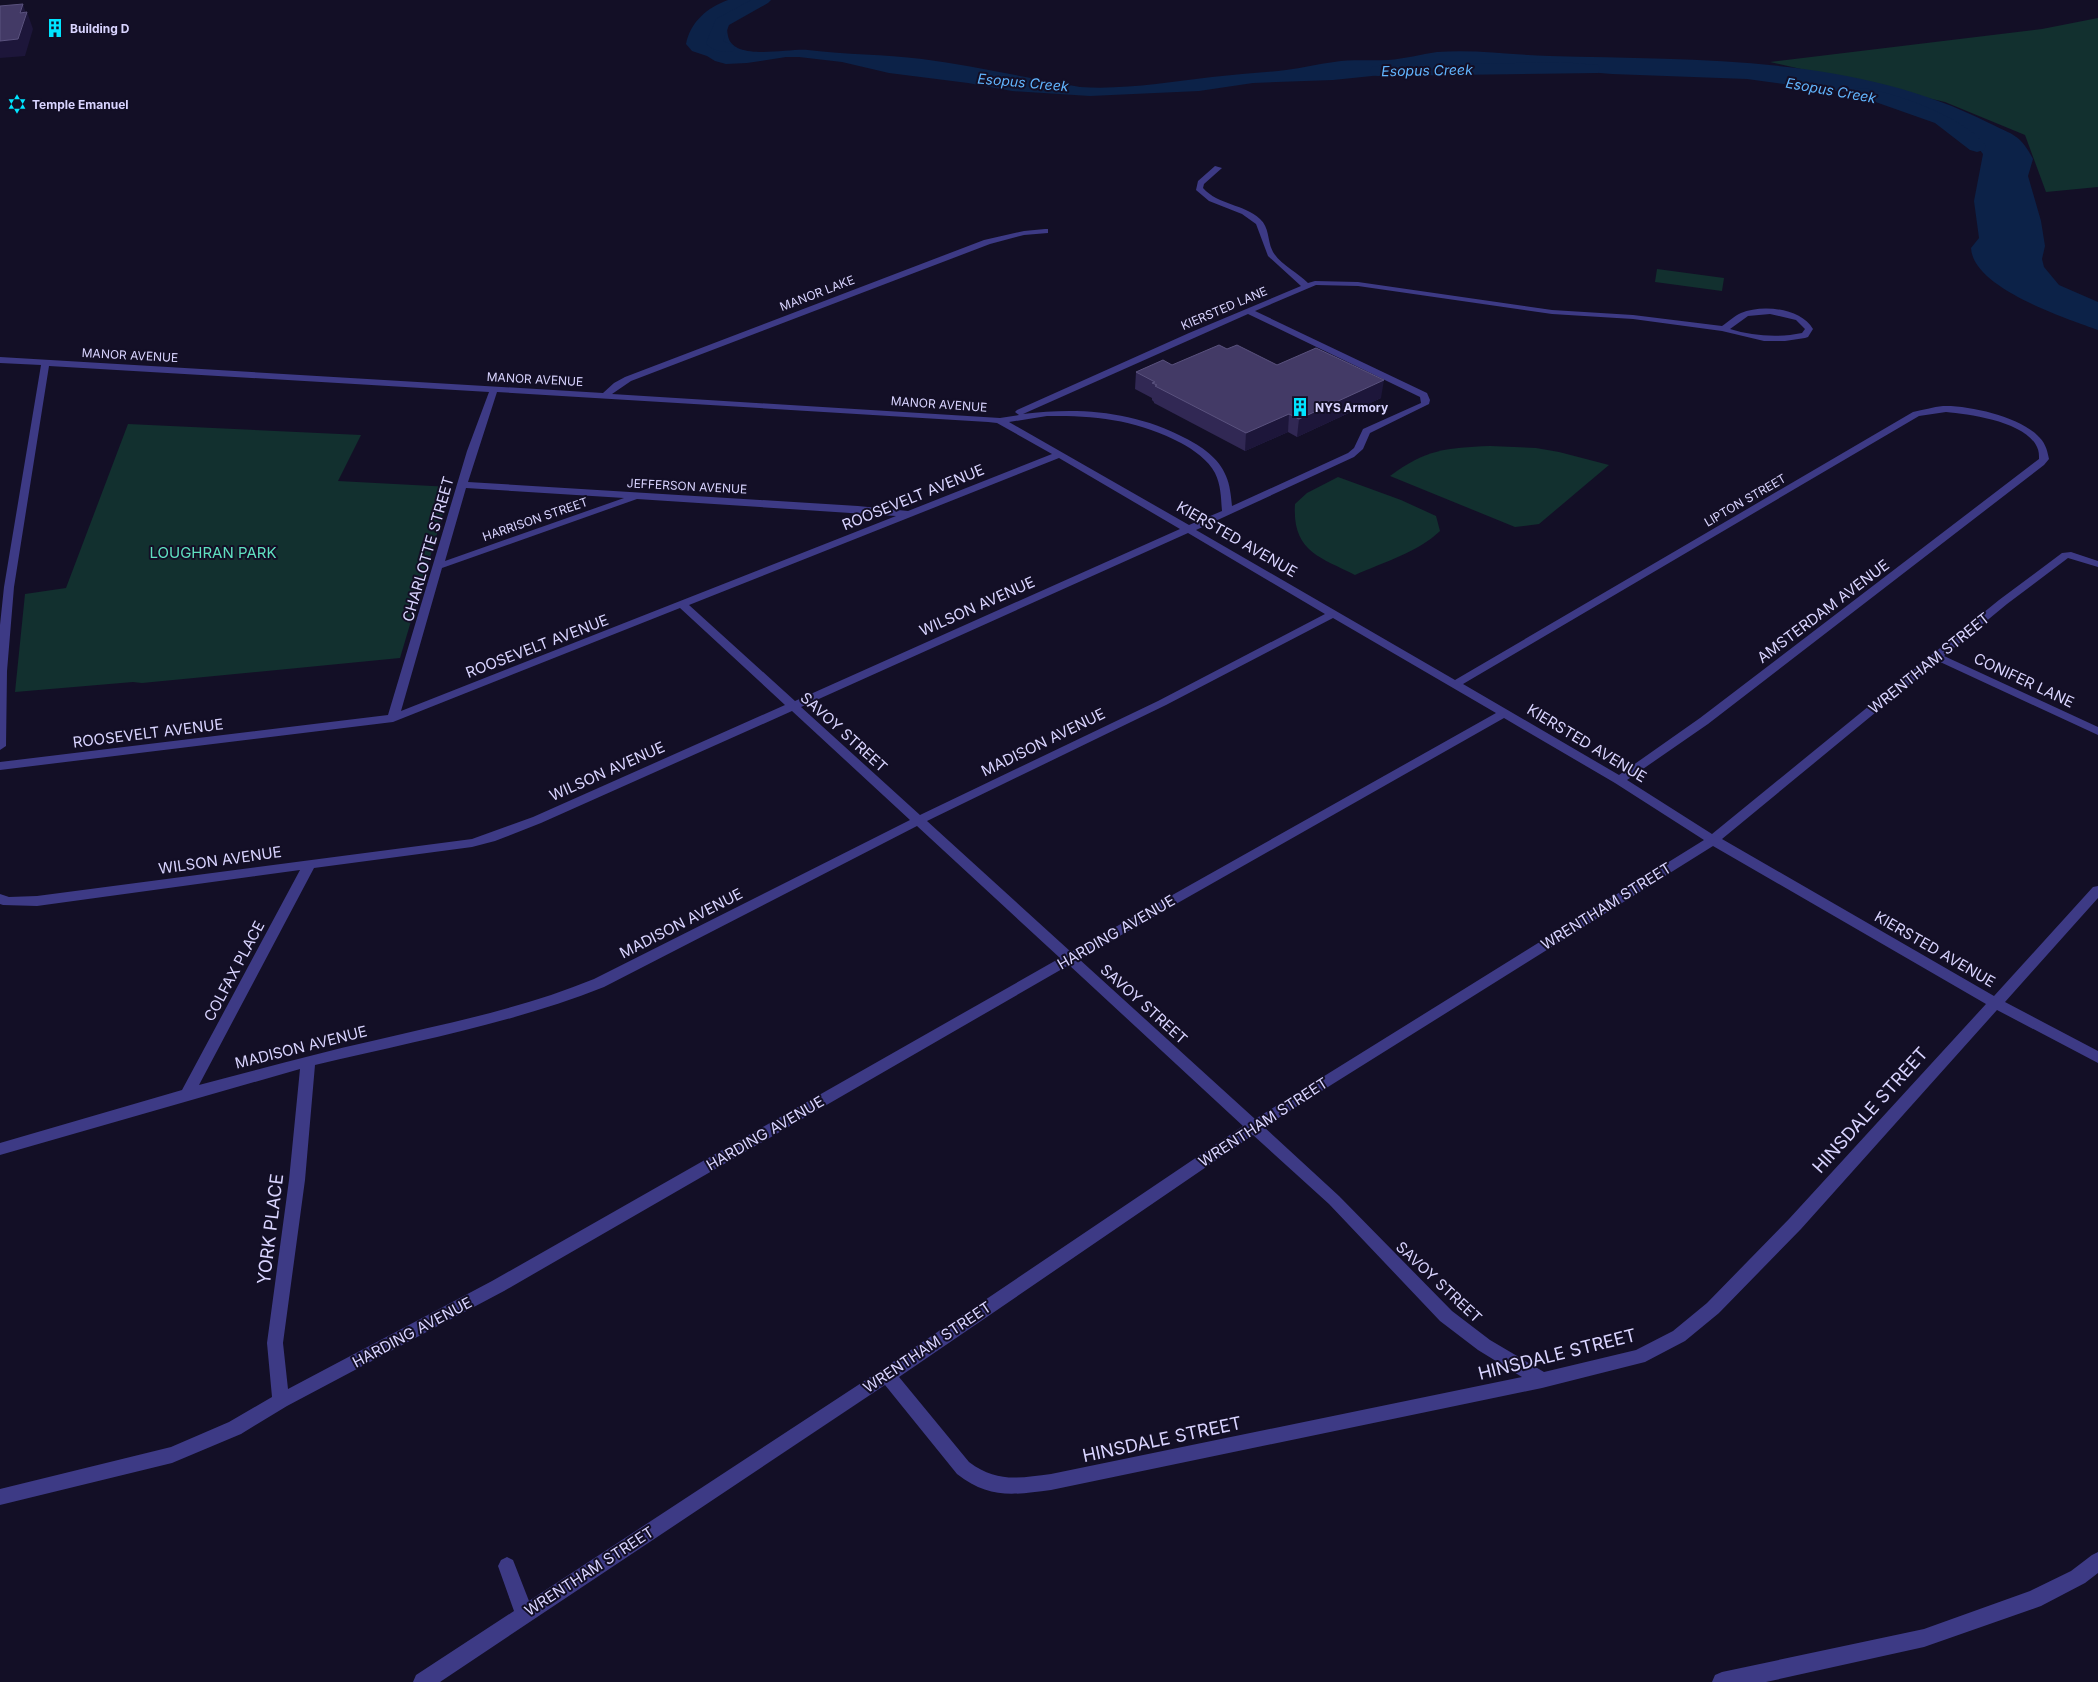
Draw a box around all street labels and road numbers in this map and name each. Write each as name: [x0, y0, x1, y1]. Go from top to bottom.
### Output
street label: MANOR LAKE: [778, 272, 856, 314]
street label: KIERSTED LANE: [1179, 283, 1269, 333]
street label: MANOR AVENUE: [81, 345, 179, 365]
street label: MANOR AVENUE: [486, 369, 584, 389]
street label: MANOR AVENUE: [890, 393, 988, 415]
street label: ROOSEVELT AVENUE: [839, 460, 987, 534]
street label: LIPTON STREET: [1701, 470, 1789, 529]
street label: CHARLOTTE STREET: [398, 474, 458, 624]
street label: JEFFERSON AVENUE: [626, 475, 748, 497]
street label: HARRISON STREET: [480, 494, 590, 544]
street label: KIERSTED AVENUE: [1173, 497, 1301, 581]
street label: AMSTERDAM AVENUE: [1753, 555, 1893, 667]
street label: WILSON AVENUE: [916, 572, 1038, 640]
street label: WRENTHAM STREET: [1865, 608, 1993, 718]
street label: ROOSEVELT AVENUE: [463, 610, 611, 682]
street label: CONIFER LANE: [1971, 648, 2077, 712]
street label: SAVOY STREET: [796, 688, 892, 776]
street label: KIERSTED AVENUE: [1524, 700, 1650, 786]
street label: MADISON AVENUE: [978, 704, 1108, 780]
street label: ROOSEVELT AVENUE: [72, 714, 224, 752]
street label: WILSON AVENUE: [546, 737, 668, 805]
street label: WILSON AVENUE: [157, 842, 283, 878]
street label: WRENTHAM STREET: [1537, 858, 1675, 954]
street label: MADISON AVENUE: [616, 884, 746, 962]
street label: HARDING AVENUE: [1054, 891, 1178, 973]
street label: KIERSTED AVENUE: [1871, 907, 1999, 991]
street label: COLFAX PLACE: [200, 918, 268, 1024]
street label: SAVOY STREET: [1096, 960, 1192, 1048]
street label: MADISON AVENUE: [233, 1021, 369, 1073]
street label: HINSDALE STREET: [1808, 1043, 1932, 1177]
street label: WRENTHAM STREET: [1195, 1073, 1331, 1171]
street label: HARDING AVENUE: [703, 1092, 827, 1174]
street label: YORK PLACE: [253, 1172, 287, 1286]
street label: SAVOY STREET: [1392, 1237, 1486, 1327]
street label: HARDING AVENUE: [349, 1292, 475, 1372]
street label: WRENTHAM STREET: [859, 1297, 995, 1397]
street label: HINSDALE STREET: [1476, 1324, 1638, 1384]
street label: HINSDALE STREET: [1080, 1412, 1244, 1466]
street label: WRENTHAM STREET: [521, 1522, 657, 1620]

